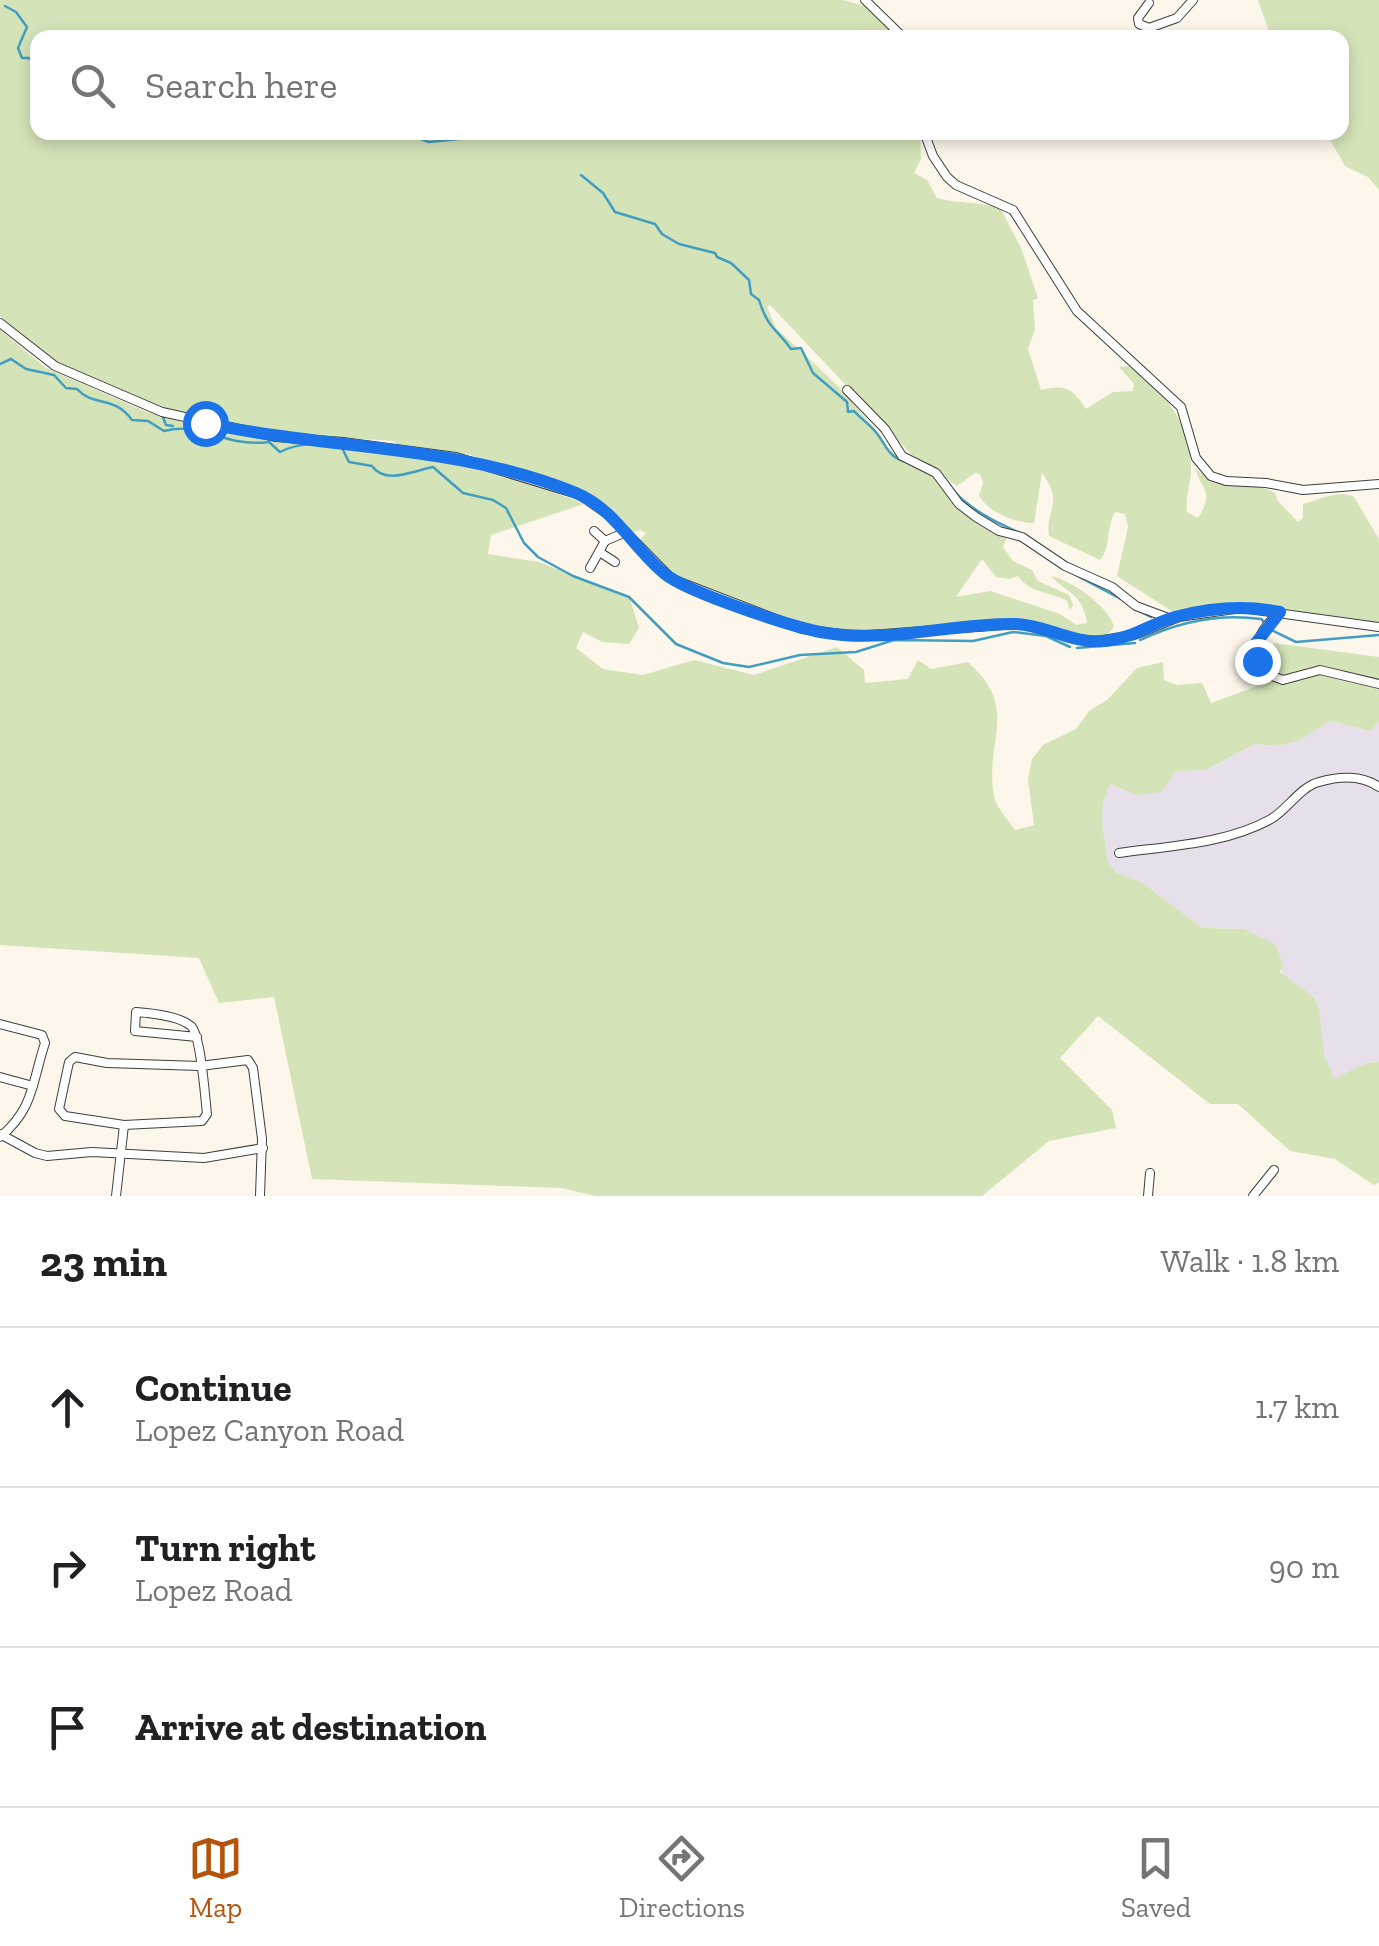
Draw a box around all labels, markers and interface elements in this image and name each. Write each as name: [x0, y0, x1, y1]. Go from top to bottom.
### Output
search box: [30, 30, 1349, 140]
icon: search: [65, 58, 120, 113]
text: Search here: [145, 62, 337, 108]
route start: [183, 401, 229, 447]
route end: [1235, 639, 1281, 685]
text: 23 min: [40, 1236, 167, 1287]
text: Walk · 1.8 km: [1161, 1242, 1339, 1280]
text: Continue: [135, 1365, 292, 1411]
icon: ahead: [40, 1380, 95, 1435]
text: 1.7 km: [1255, 1388, 1339, 1426]
text: Lopez Canyon Road: [135, 1411, 404, 1449]
text: Turn right: [135, 1525, 315, 1571]
icon: right: [40, 1540, 95, 1595]
text: 90 m: [1269, 1548, 1339, 1586]
text: Lopez Road: [135, 1571, 292, 1609]
icon: arrive: [40, 1700, 95, 1755]
text: Arrive at destination: [135, 1704, 486, 1750]
tab: Map: [188, 1831, 243, 1924]
tab: Directions: [619, 1831, 745, 1924]
tab: Saved: [1121, 1831, 1191, 1924]

